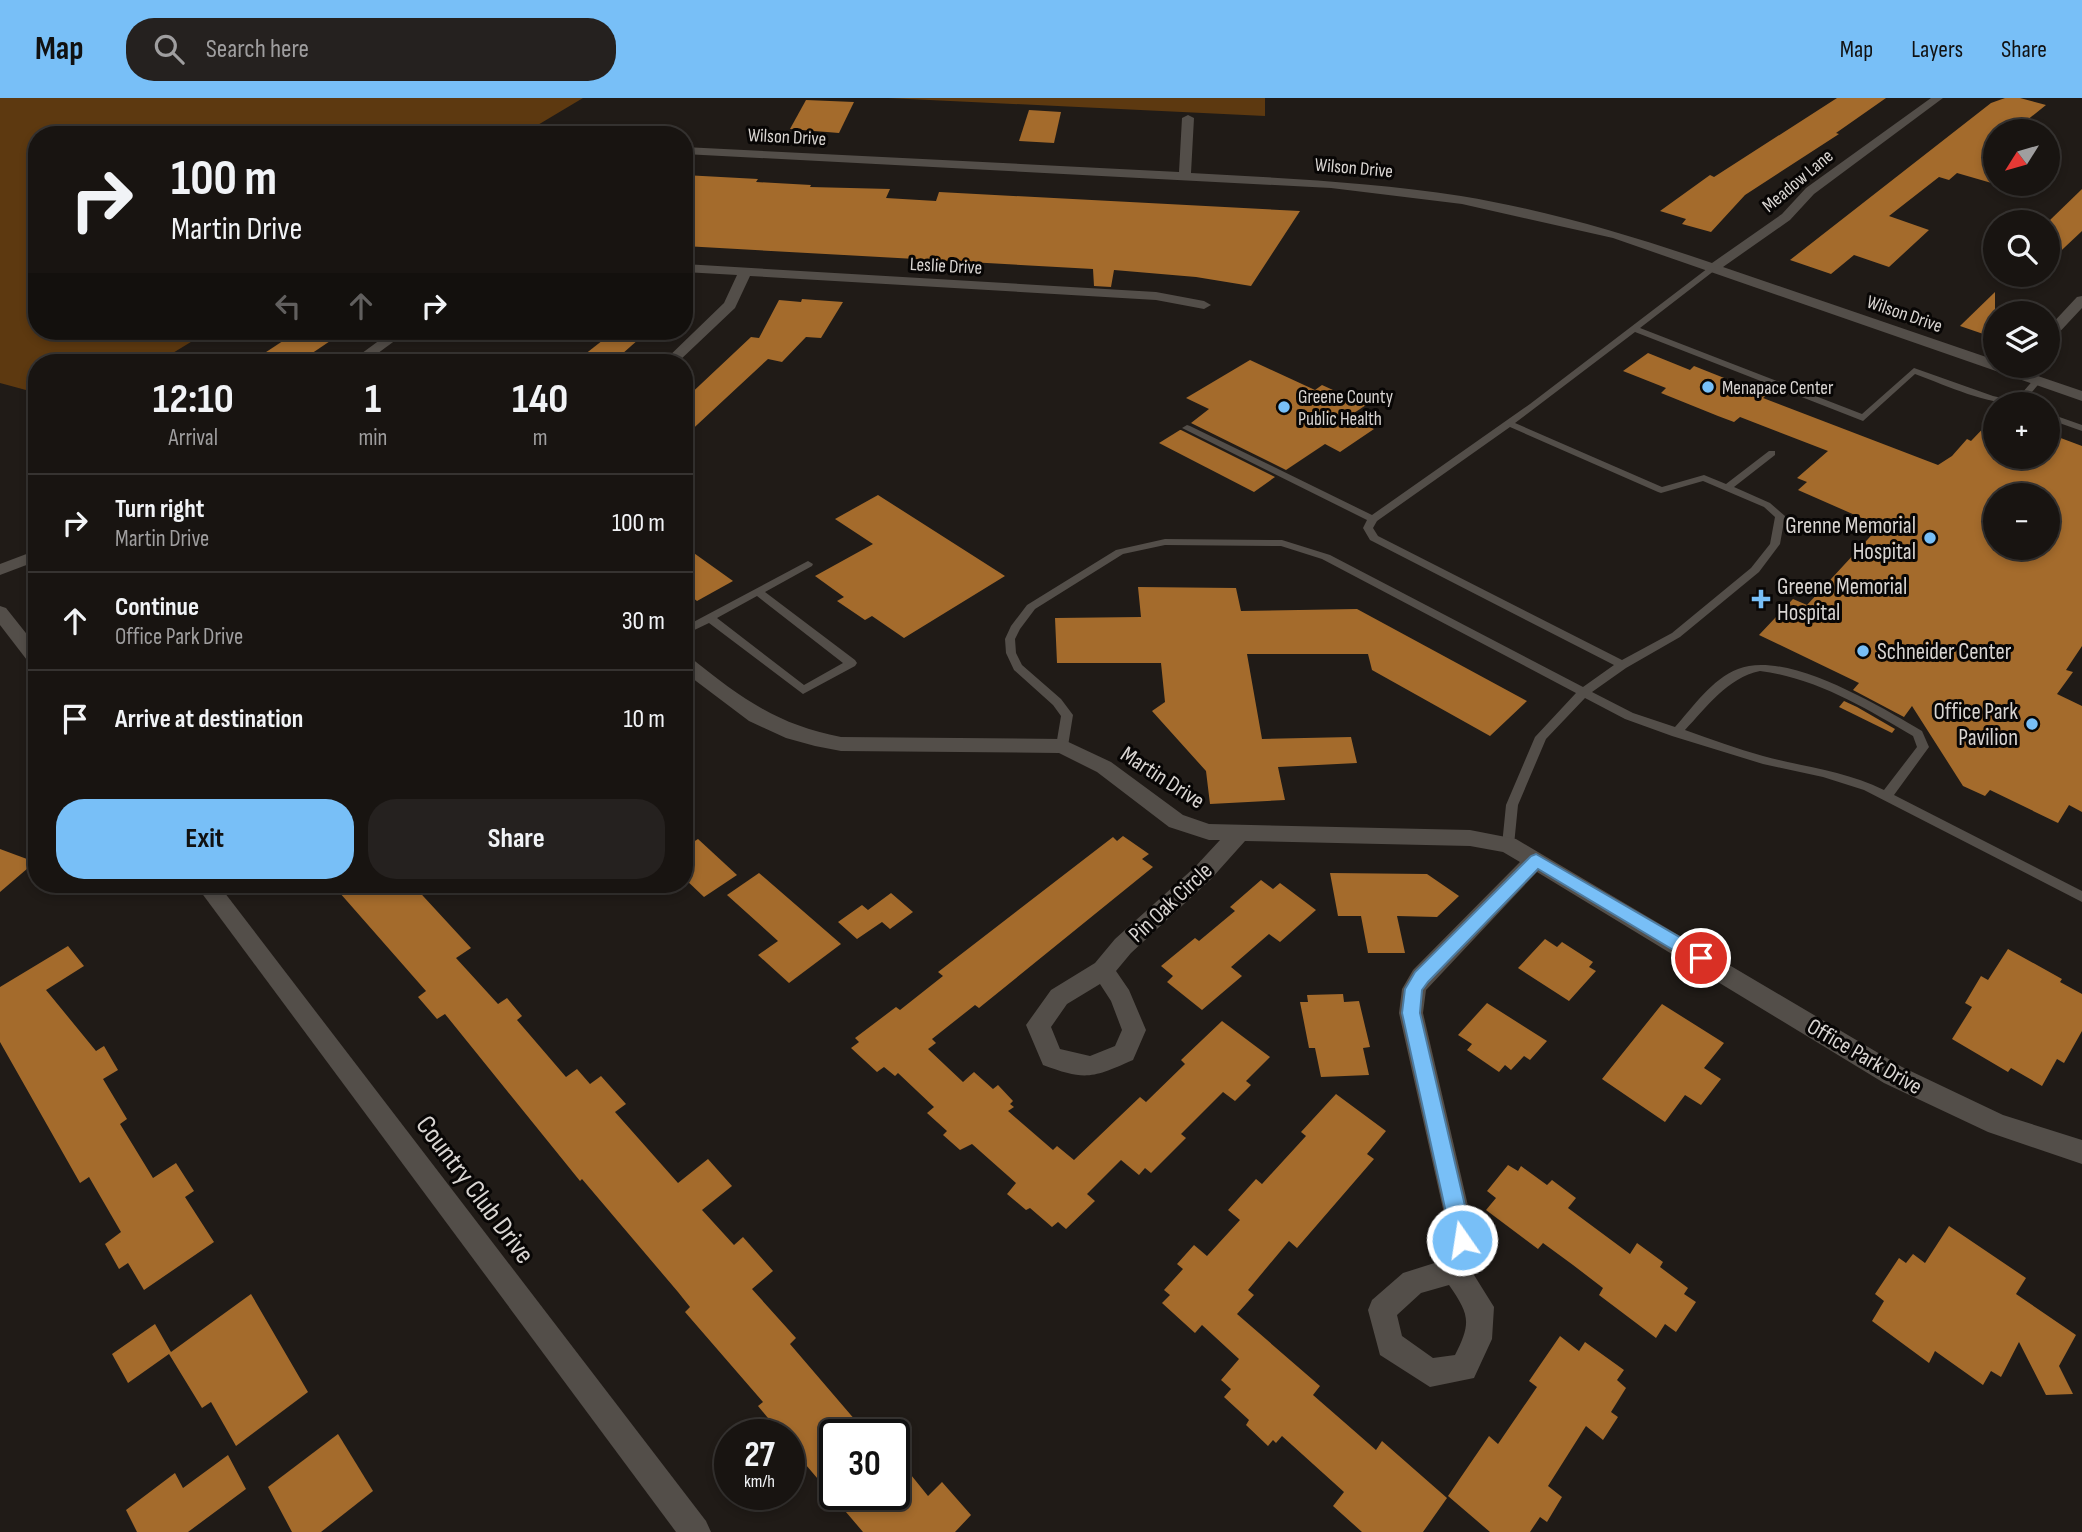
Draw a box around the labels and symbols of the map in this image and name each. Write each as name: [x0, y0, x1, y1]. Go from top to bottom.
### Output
north arrow: [1983, 119, 2060, 196]
street label: Wilson Drive: [747, 124, 827, 151]
street label: Meadow Lane: [1758, 145, 1838, 218]
street label: Wilson Drive: [1314, 154, 1394, 183]
street label: Leslie Drive: [909, 253, 983, 280]
street label: Wilson Drive: [1864, 291, 1945, 338]
place label: Menapace Center: [1722, 377, 1834, 400]
marker: Menapace Center: [1700, 379, 1716, 395]
place label: Greene County Public Health: [1298, 386, 1394, 431]
marker: Greene County Public Health: [1276, 399, 1292, 415]
place label: Grenne Memorial Hospital: [1785, 512, 1916, 566]
marker: Grenne Memorial Hospital: [1922, 530, 1938, 546]
place label: Greene Memorial Hospital: [1777, 573, 1907, 627]
marker: Greene Memorial Hospital: [1751, 589, 1771, 609]
place label: Schneider Center: [1877, 638, 2012, 666]
marker: Schneider Center: [1855, 643, 1871, 659]
place label: Office Park Pavilion: [1934, 698, 2018, 752]
marker: Office Park Pavilion: [2024, 716, 2040, 732]
street label: Martin Drive: [1115, 740, 1210, 815]
street label: Pin Oak Circle: [1123, 857, 1218, 949]
pin: [1671, 928, 1731, 988]
street label: Office Park Drive: [1802, 1013, 1927, 1101]
street label: Country Club Drive: [409, 1110, 541, 1270]
position arrow: [1425, 1203, 1499, 1277]
speed limit sign: 30: [819, 1419, 910, 1510]

